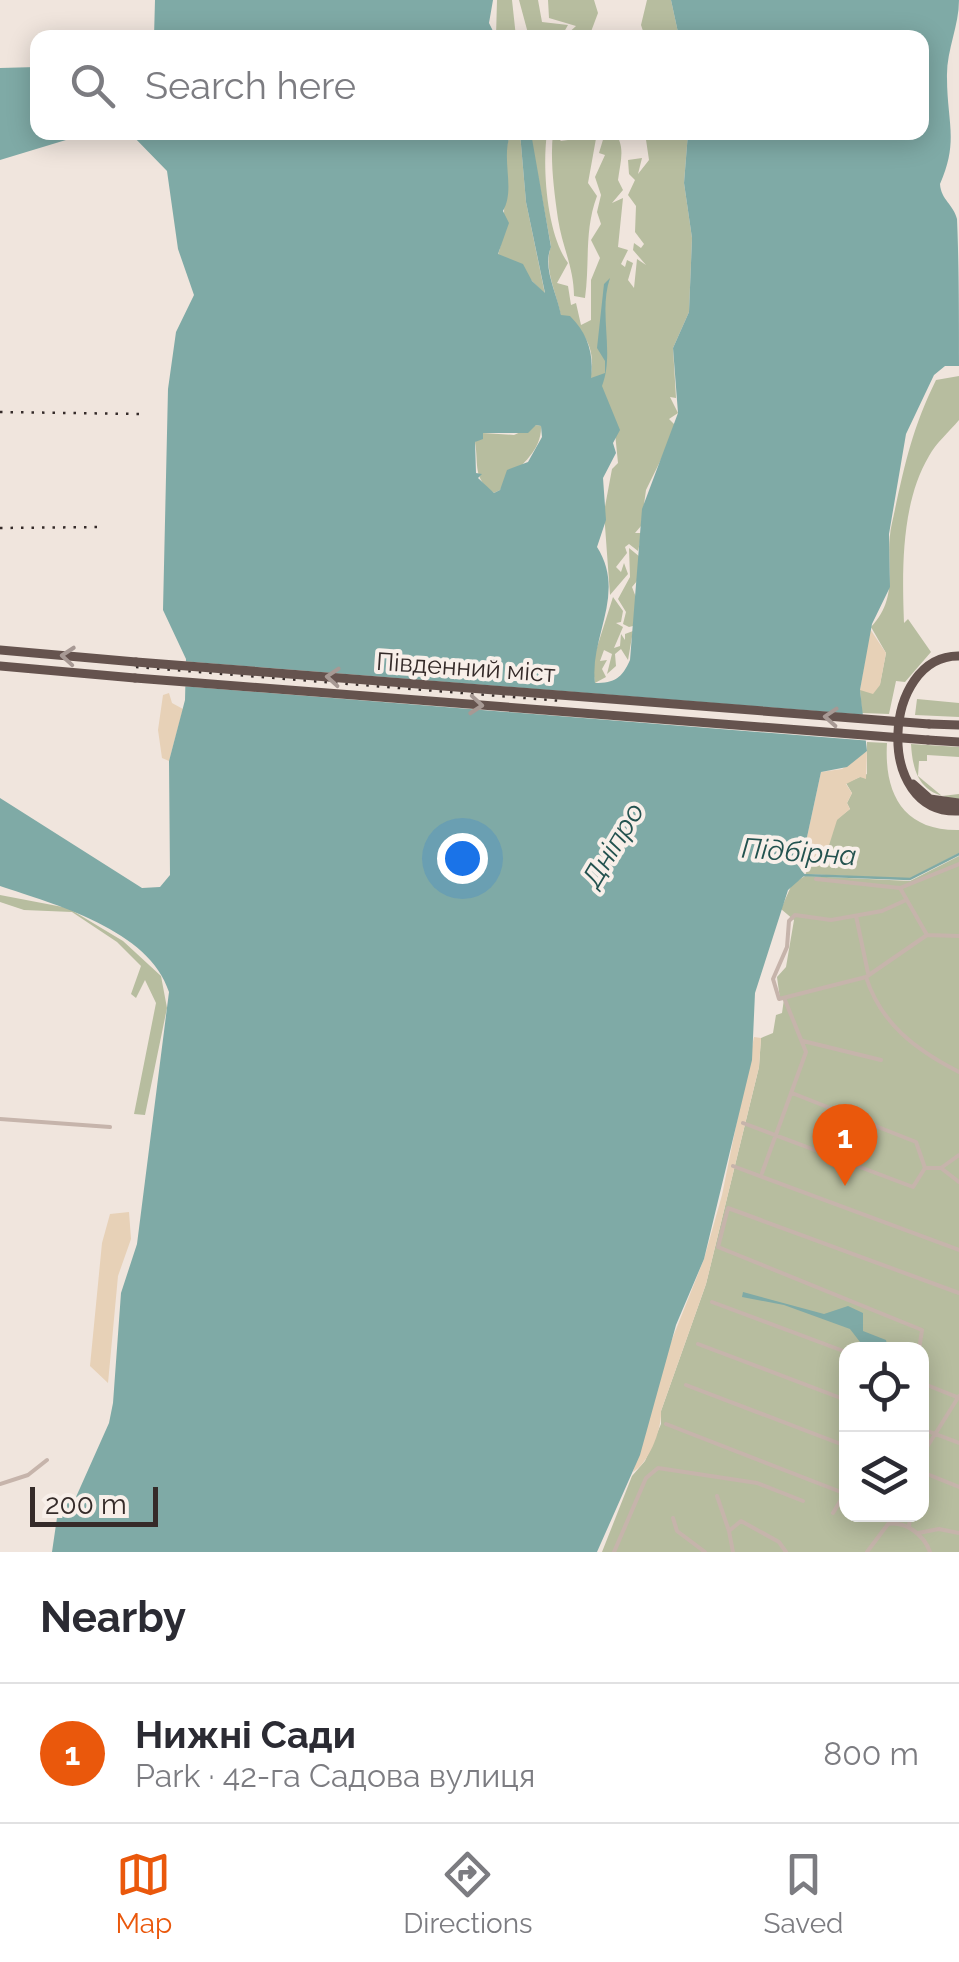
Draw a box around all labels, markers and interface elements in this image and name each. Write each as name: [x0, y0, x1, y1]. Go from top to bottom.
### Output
search box: [30, 30, 929, 140]
icon: search: [65, 58, 120, 113]
text: Search here: [145, 63, 356, 108]
one-way arrow: [59, 646, 75, 668]
street label: Південний міст: [375, 646, 557, 688]
one-way arrow: [325, 667, 341, 689]
one-way arrow: [469, 694, 485, 716]
one-way arrow: [823, 706, 839, 728]
water label: Дніпро: [574, 797, 651, 894]
water label: Підбірна: [741, 832, 857, 872]
your location: [437, 833, 488, 884]
pin: 1: [812, 1104, 878, 1186]
map controls: [839, 1342, 929, 1522]
button: locate: [839, 1342, 929, 1432]
button: layers: [839, 1432, 929, 1522]
scale bar: [30, 1482, 158, 1526]
text: 200 m: [45, 1488, 127, 1521]
text: Nearby: [40, 1593, 186, 1642]
text: Нижні Сади: [135, 1712, 356, 1757]
text: 1: [65, 1735, 80, 1772]
text: 800 m: [823, 1735, 919, 1772]
text: Park · 42-га Садова вулиця: [135, 1757, 535, 1794]
tab: Map: [115, 1847, 172, 1940]
tab: Directions: [403, 1847, 533, 1940]
tab: Saved: [763, 1847, 844, 1940]

